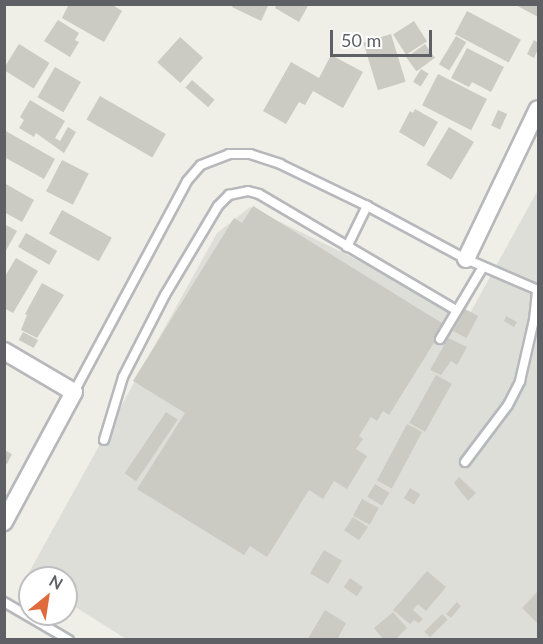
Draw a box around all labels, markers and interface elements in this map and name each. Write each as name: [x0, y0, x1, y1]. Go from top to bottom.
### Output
scale bar: [333, 18, 435, 56]
text: 50 m: [341, 29, 381, 51]
north arrow: [18, 566, 78, 626]
text: N: [46, 570, 66, 593]

